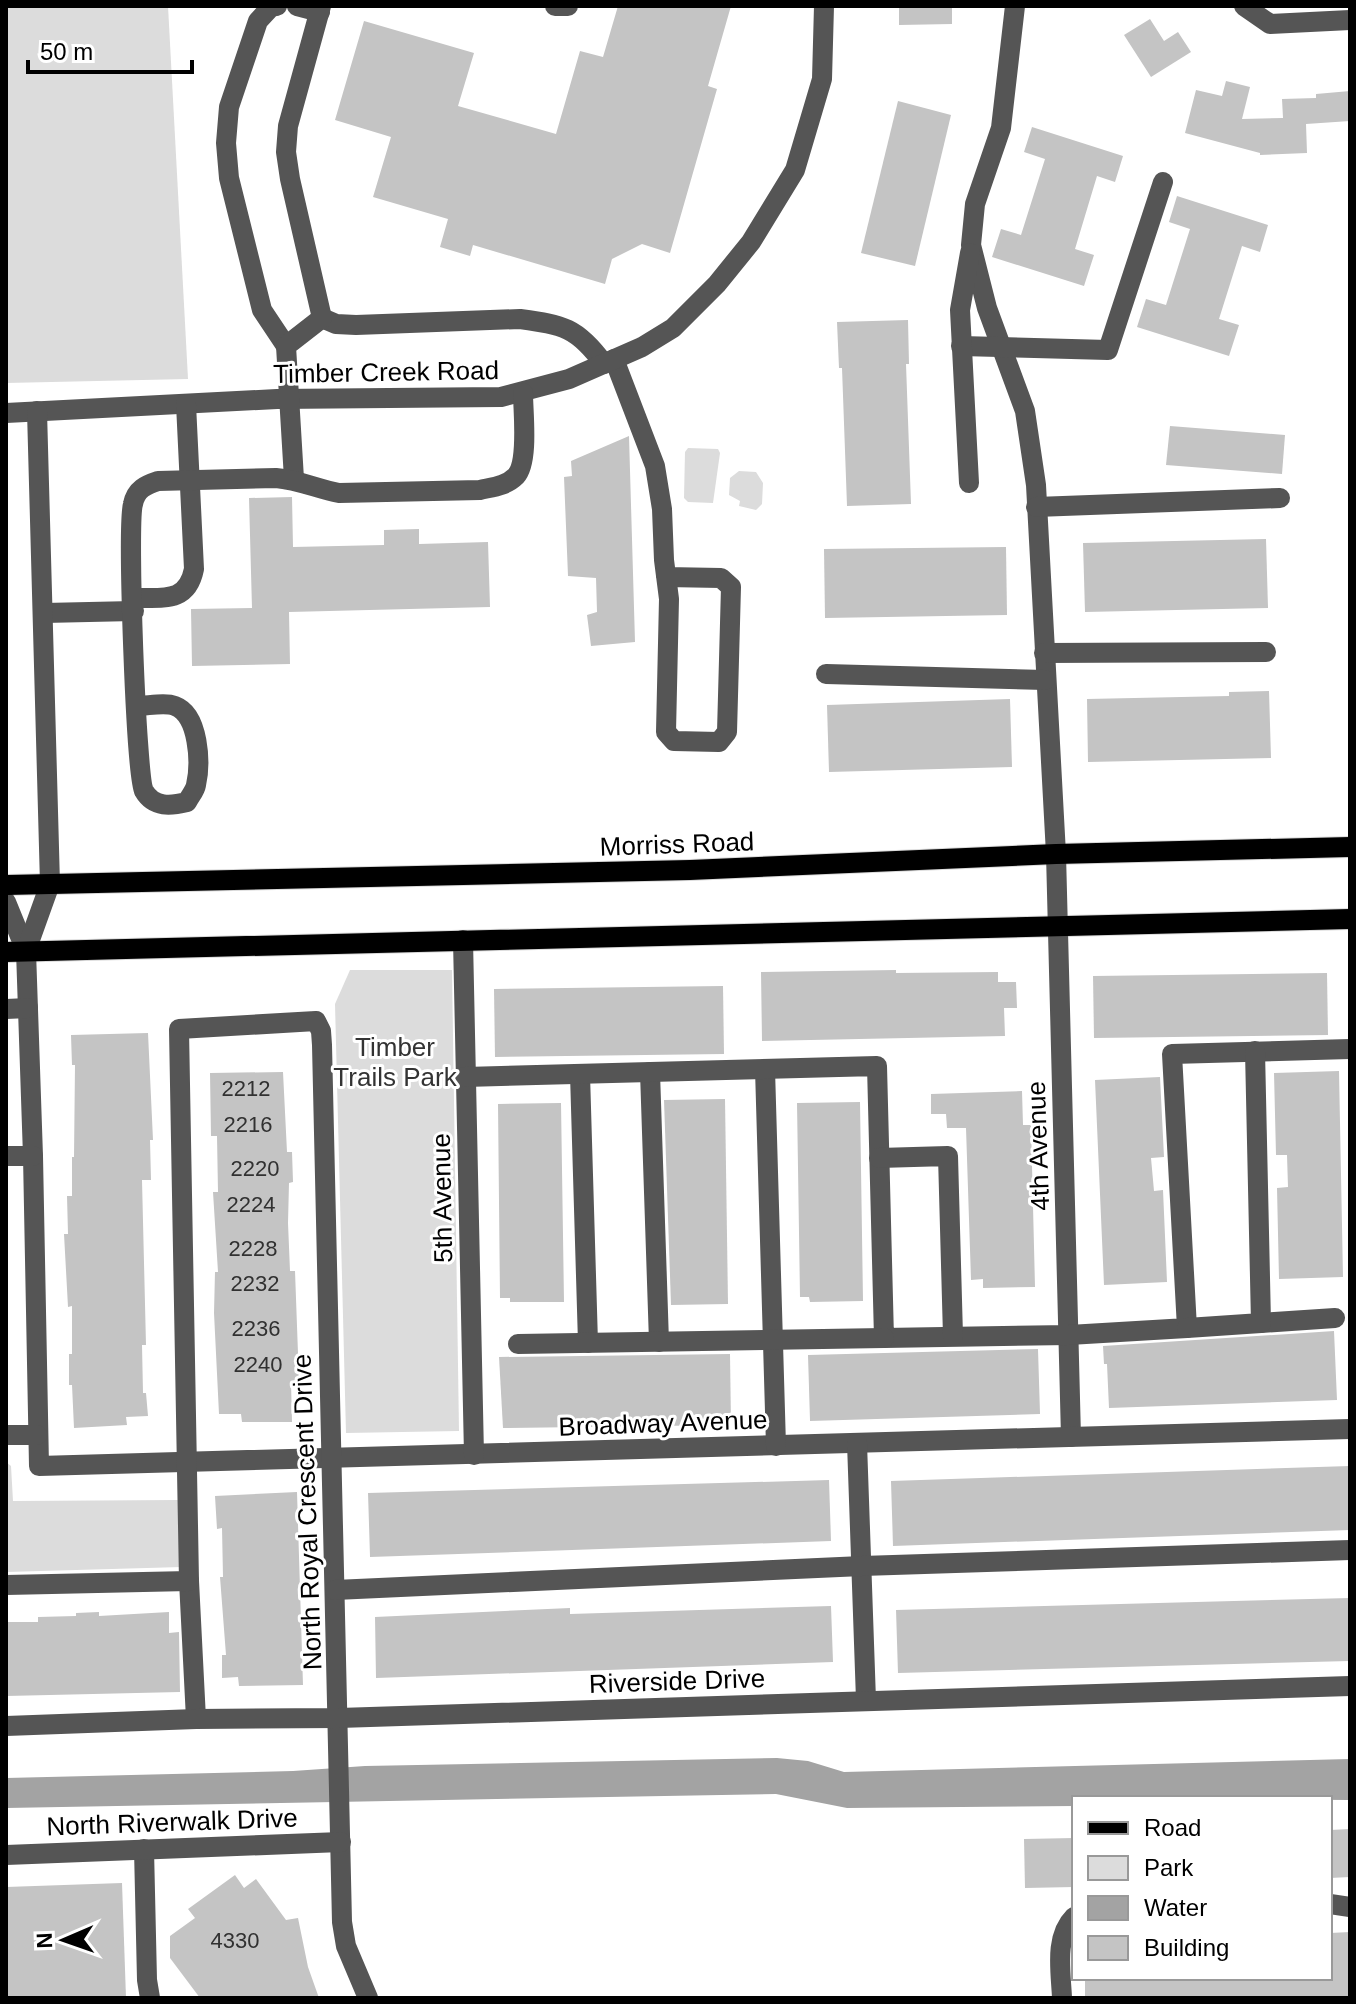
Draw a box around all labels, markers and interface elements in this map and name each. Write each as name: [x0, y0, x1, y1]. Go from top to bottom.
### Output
scale bar: [28, 24, 192, 74]
text: 50 m: [40, 38, 93, 65]
street label: Timber Creek Road: [273, 355, 499, 389]
street label: Morriss Road: [599, 826, 755, 862]
park label: Timber Trails Park: [333, 1032, 458, 1092]
house number: 2212: [222, 1076, 270, 1101]
street label: 4th Avenue: [1021, 1081, 1055, 1211]
house number: 2216: [224, 1112, 272, 1137]
street label: 5th Avenue: [426, 1133, 458, 1263]
house number: 2220: [231, 1156, 279, 1181]
house number: 2224: [227, 1192, 275, 1217]
house number: 2228: [229, 1236, 277, 1261]
house number: 2232: [231, 1271, 279, 1296]
house number: 2236: [232, 1316, 280, 1341]
house number: 2240: [234, 1352, 282, 1377]
street label: North Royal Crescent Drive: [286, 1353, 328, 1671]
street label: Broadway Avenue: [558, 1404, 768, 1442]
street label: Riverside Drive: [588, 1663, 766, 1699]
legend: [1072, 1796, 1332, 1980]
street label: North Riverwalk Drive: [46, 1803, 298, 1841]
text: Road: [1144, 1814, 1201, 1841]
text: Park: [1144, 1854, 1194, 1881]
text: Water: [1144, 1894, 1207, 1921]
north arrow: [24, 1900, 104, 1980]
house number: 4330: [211, 1928, 259, 1953]
text: N: [32, 1932, 57, 1949]
text: Building: [1144, 1934, 1229, 1961]

